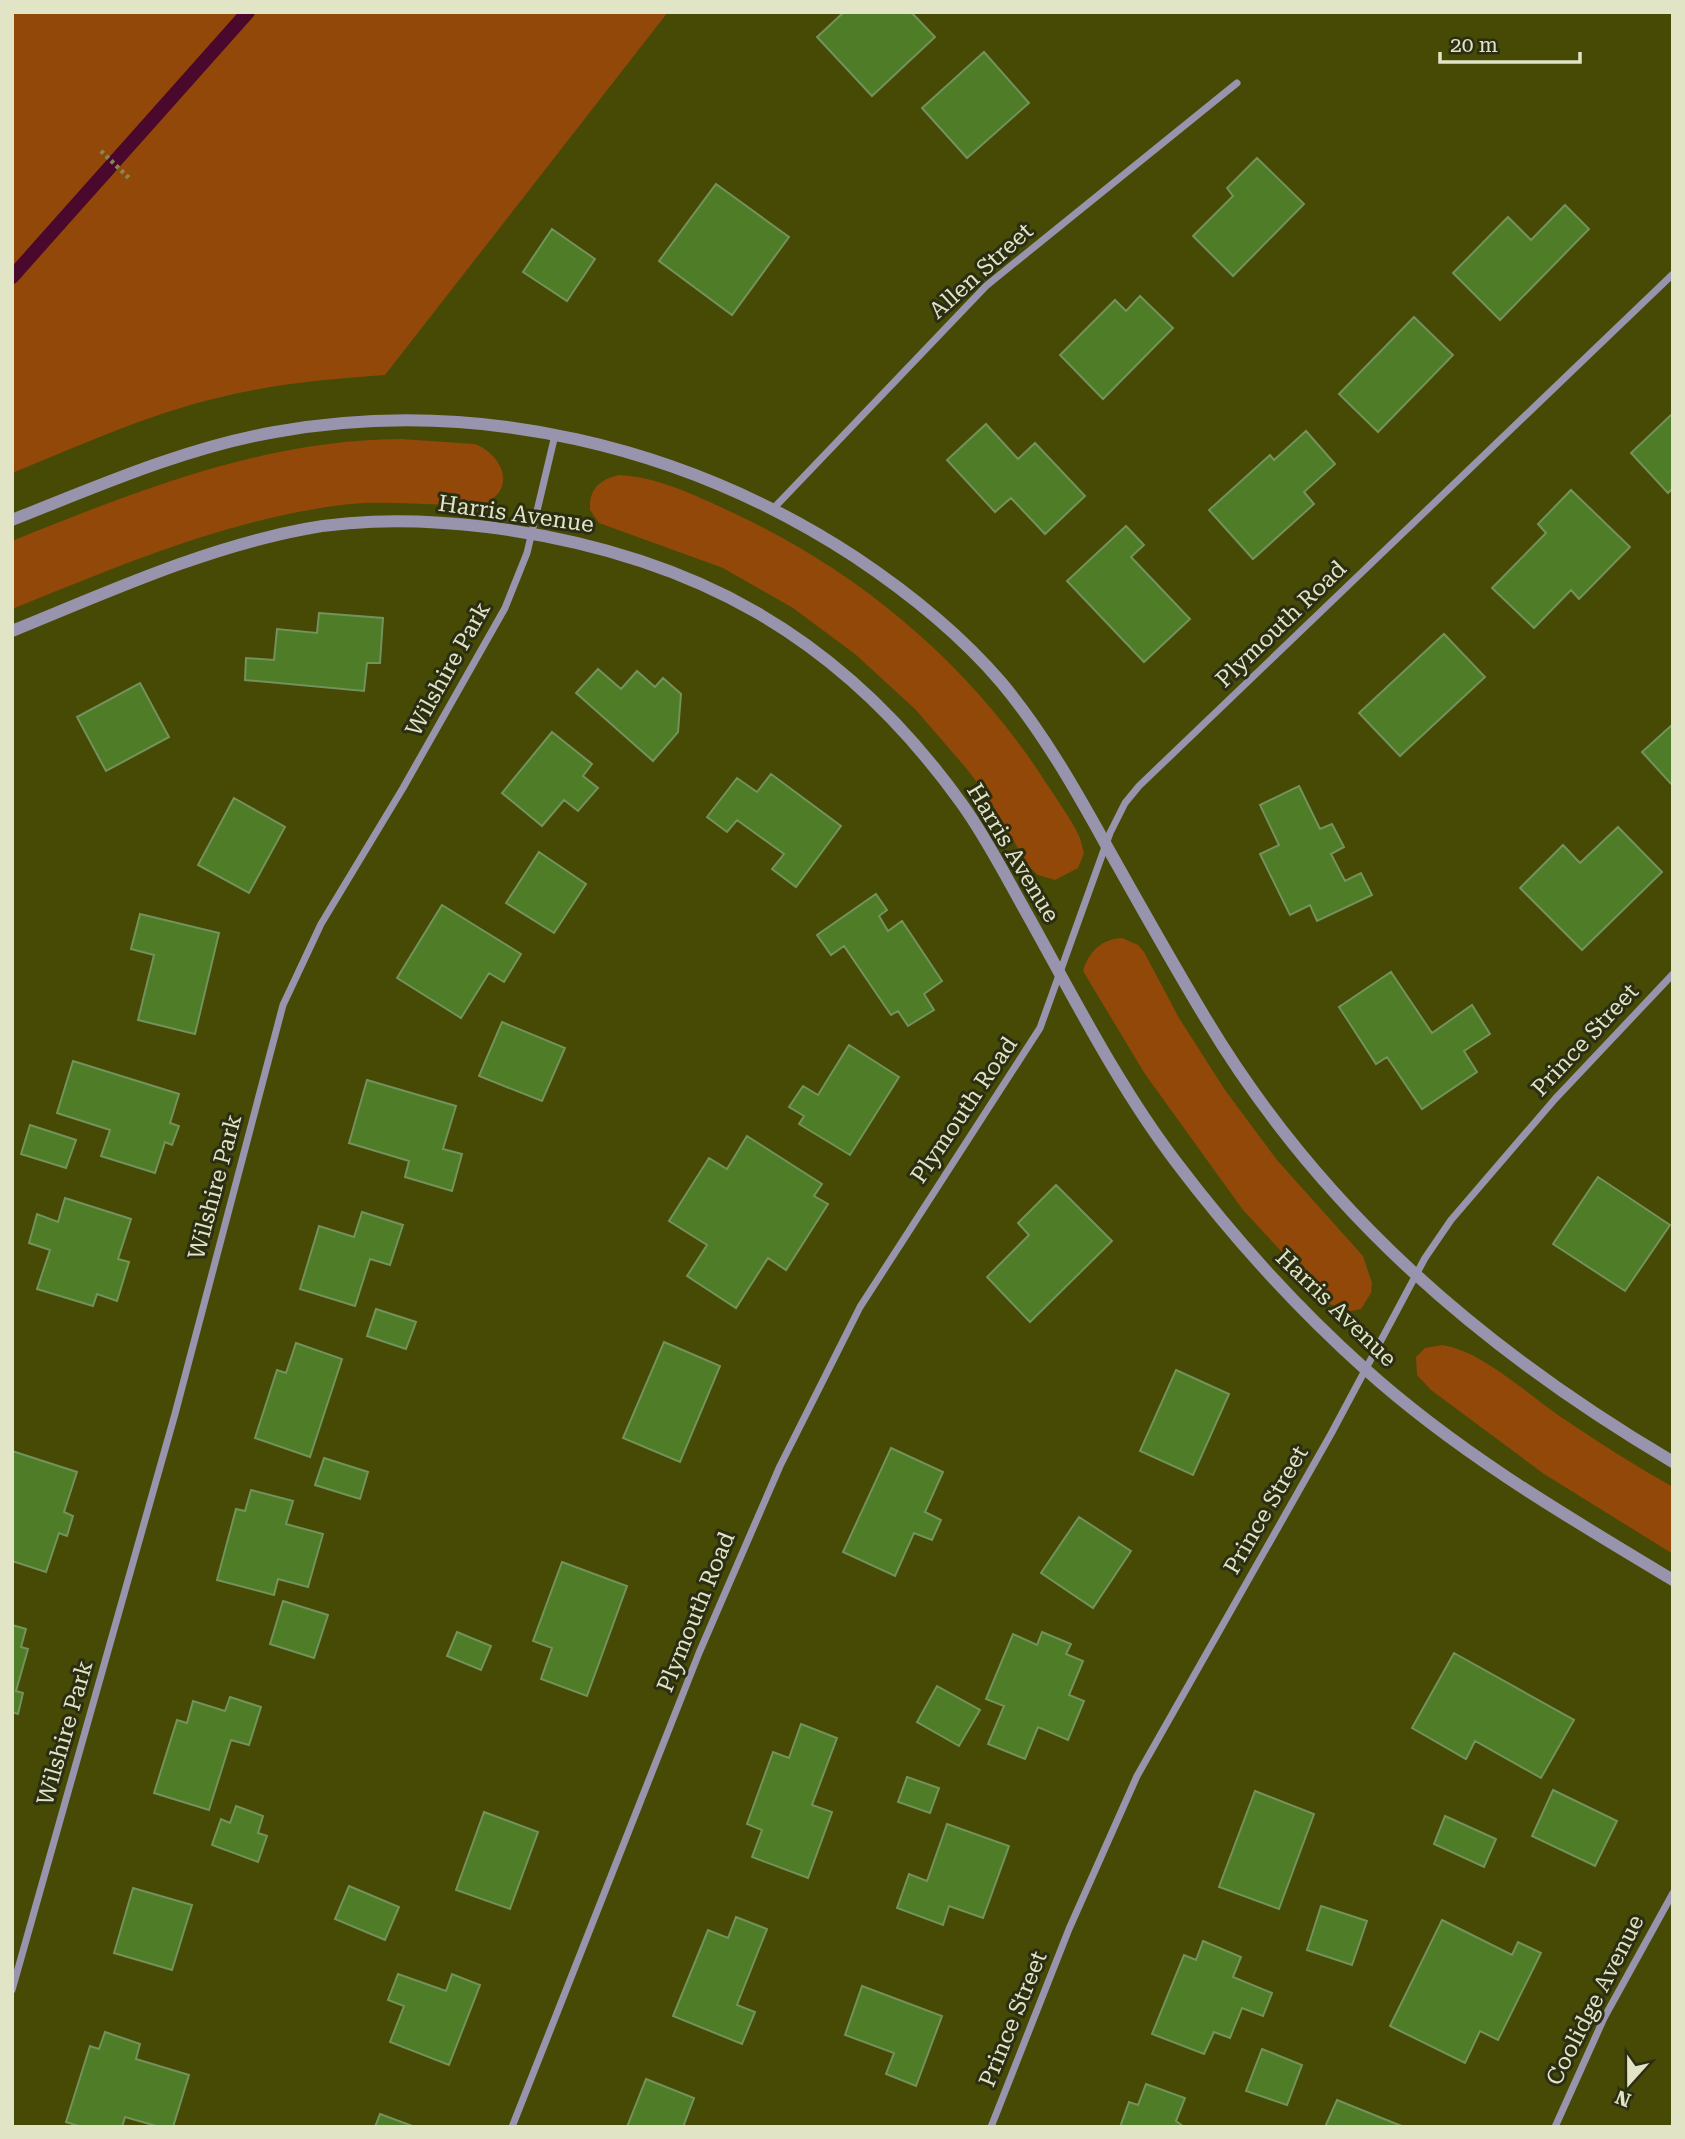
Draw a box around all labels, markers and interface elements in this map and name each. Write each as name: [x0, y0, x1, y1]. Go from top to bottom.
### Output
scale bar: [1440, 21, 1580, 65]
text: 20 m: [1450, 33, 1498, 57]
street label: Allen Street: [924, 217, 1039, 324]
street label: Harris Avenue: [436, 490, 596, 538]
street label: Plymouth Road: [1210, 555, 1352, 693]
street label: Wilshire Park: [400, 597, 496, 741]
street label: Harris Avenue: [961, 779, 1065, 927]
street label: Prince Street: [1526, 978, 1644, 1102]
street label: Plymouth Road: [905, 1032, 1023, 1188]
street label: Wilshire Park: [183, 1111, 247, 1263]
street label: Harris Avenue: [1270, 1244, 1402, 1372]
street label: Prince Street: [1218, 1441, 1314, 1579]
street label: Plymouth Road: [652, 1528, 741, 1696]
street label: Wilshire Park: [31, 1657, 99, 1808]
street label: Coolidge Avenue: [1540, 1910, 1650, 2090]
street label: Prince Street: [974, 1947, 1053, 2091]
north arrow: [1594, 2048, 1664, 2118]
text: N: [1612, 2085, 1634, 2112]

